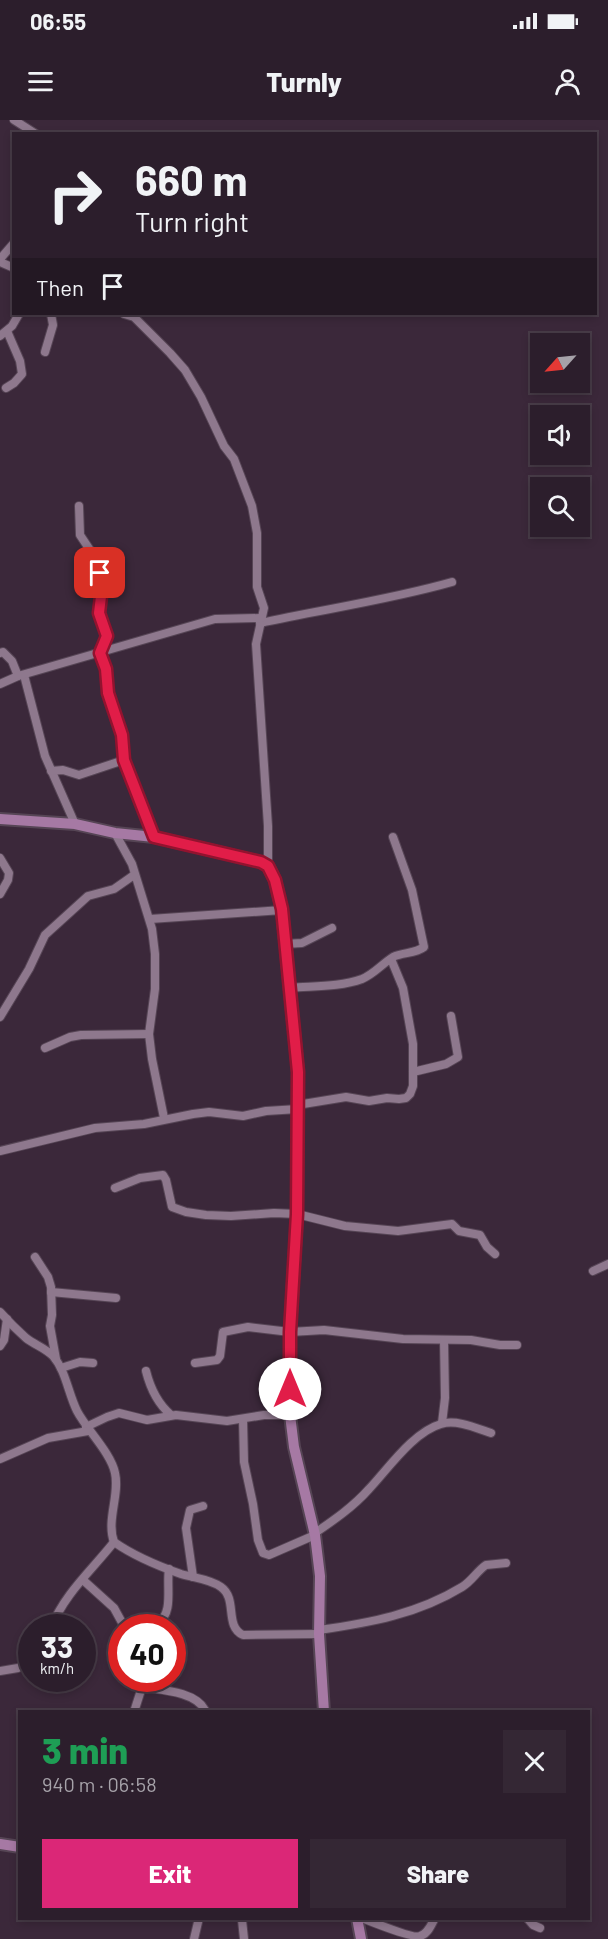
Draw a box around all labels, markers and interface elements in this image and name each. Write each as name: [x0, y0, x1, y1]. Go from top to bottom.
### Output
text: 06:55: [30, 8, 86, 34]
icon: menu: [24, 65, 57, 98]
text: Turnly: [266, 65, 342, 97]
icon: person: [551, 65, 584, 98]
text: 660 m: [135, 154, 248, 204]
icon: right: [36, 156, 114, 234]
text: Turn right: [135, 205, 249, 237]
icon: arrive: [96, 270, 129, 303]
text: Then: [36, 274, 84, 300]
north arrow: [530, 333, 590, 393]
map controls: [530, 333, 590, 537]
button: sound: [530, 405, 590, 465]
button: search: [530, 477, 590, 537]
pin: [74, 547, 125, 598]
icon: arrive: [83, 556, 116, 589]
position arrow: [258, 1357, 322, 1421]
speed limit sign: 40: [108, 1614, 186, 1692]
text: 33: [41, 1628, 73, 1664]
text: km/h: [40, 1659, 74, 1677]
text: 3 min: [42, 1728, 128, 1771]
button: close: [503, 1730, 566, 1793]
text: 940 m · 06:58: [42, 1772, 157, 1796]
button: Exit: [42, 1839, 298, 1908]
button: Share: [310, 1839, 566, 1908]

